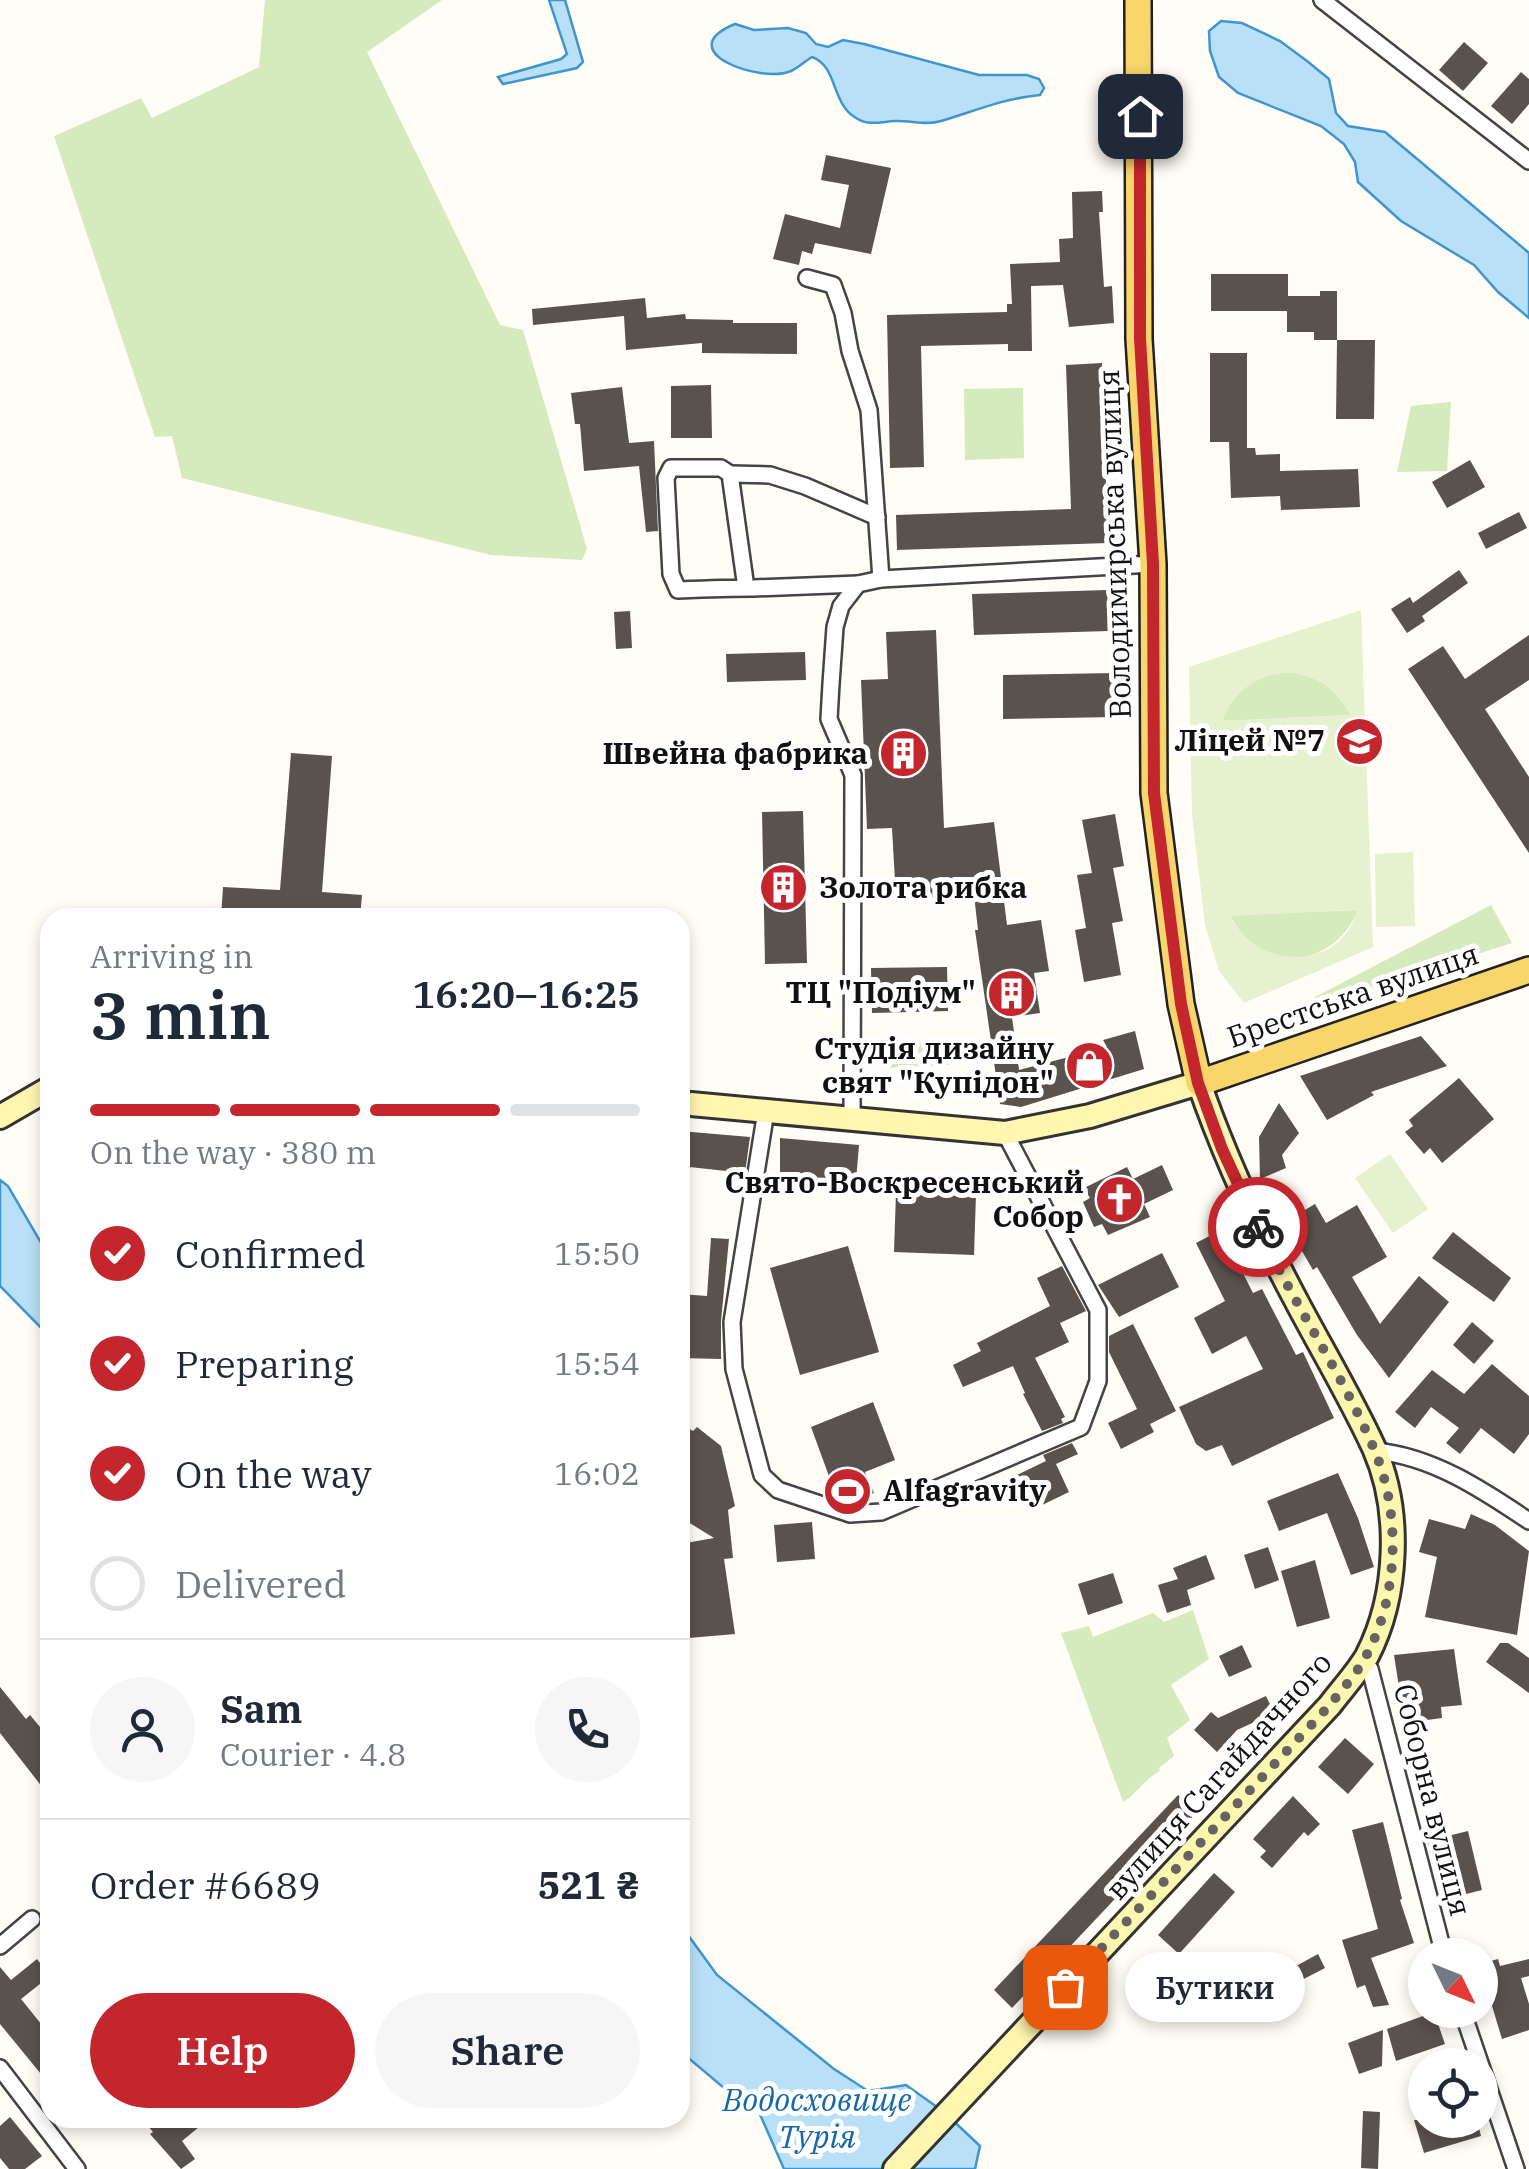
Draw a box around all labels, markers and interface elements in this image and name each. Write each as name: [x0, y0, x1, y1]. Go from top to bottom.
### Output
pin: [1098, 74, 1183, 159]
icon: home: [1113, 89, 1168, 144]
street label: Володимирська вулиця: [1088, 369, 1139, 719]
school or university icon: Ліцей №7: [1334, 715, 1386, 767]
place label: Ліцей №7: [1175, 720, 1325, 759]
building icon: Швейна фабрика: [877, 728, 929, 780]
place label: Швейна фабрика: [602, 733, 868, 772]
building icon: Золота рибка: [758, 862, 810, 914]
place label: Золота рибка: [819, 867, 1027, 906]
street label: Брестська вулиця: [1222, 933, 1483, 1056]
text: Arriving in: [90, 935, 253, 977]
building icon: ТЦ "Подіум": [985, 967, 1037, 1019]
text: 16:20–16:25: [413, 969, 640, 1018]
text: 3 min: [90, 972, 271, 1057]
place label: ТЦ "Подіум": [785, 972, 976, 1011]
place label: Студія дизайну свят "Купідон": [814, 1028, 1054, 1101]
shop icon: Студія дизайну свят "Купідон": [1063, 1040, 1115, 1092]
text: On the way · 380 m: [90, 1131, 376, 1173]
place label: Свято-Воскресенський Собор: [724, 1162, 1084, 1235]
church icon: Свято-Воскресенський Собор: [1093, 1174, 1145, 1226]
courier: [1208, 1177, 1308, 1277]
icon: bike: [1231, 1200, 1286, 1255]
icon: check: [90, 1226, 145, 1281]
text: Confirmed: [175, 1229, 366, 1278]
text: 15:50: [554, 1232, 640, 1274]
icon: check: [90, 1336, 145, 1391]
text: Preparing: [175, 1339, 354, 1388]
text: 15:54: [554, 1342, 640, 1384]
icon: check: [90, 1446, 145, 1501]
text: On the way: [175, 1449, 372, 1498]
text: 16:02: [554, 1452, 640, 1494]
sports icon: Alfagravity: [822, 1465, 874, 1517]
place label: Alfagravity: [883, 1470, 1046, 1509]
text: Delivered: [175, 1559, 347, 1608]
street label: вулиця Сагайдачного: [1096, 1643, 1340, 1907]
button: person: [90, 1677, 195, 1782]
button: phone: [535, 1677, 640, 1782]
street label: Соборна вулиця: [1386, 1679, 1481, 1920]
text: Sam: [220, 1684, 303, 1733]
text: Courier · 4.8: [220, 1733, 406, 1775]
text: Order #6689: [90, 1860, 321, 1909]
text: 521 ₴: [538, 1860, 640, 1909]
north arrow: [1408, 1938, 1498, 2028]
map controls: [1408, 1938, 1498, 2138]
pin: [1023, 1945, 1108, 2030]
callout: Бутики: [1125, 1952, 1305, 2022]
icon: bag: [1038, 1960, 1093, 2015]
text: Бутики: [1155, 1966, 1275, 2008]
button: Help: [90, 1993, 355, 2108]
button: Share: [375, 1993, 640, 2108]
button: locate: [1408, 2048, 1498, 2138]
water label: Водосховище Турія: [722, 2078, 911, 2157]

